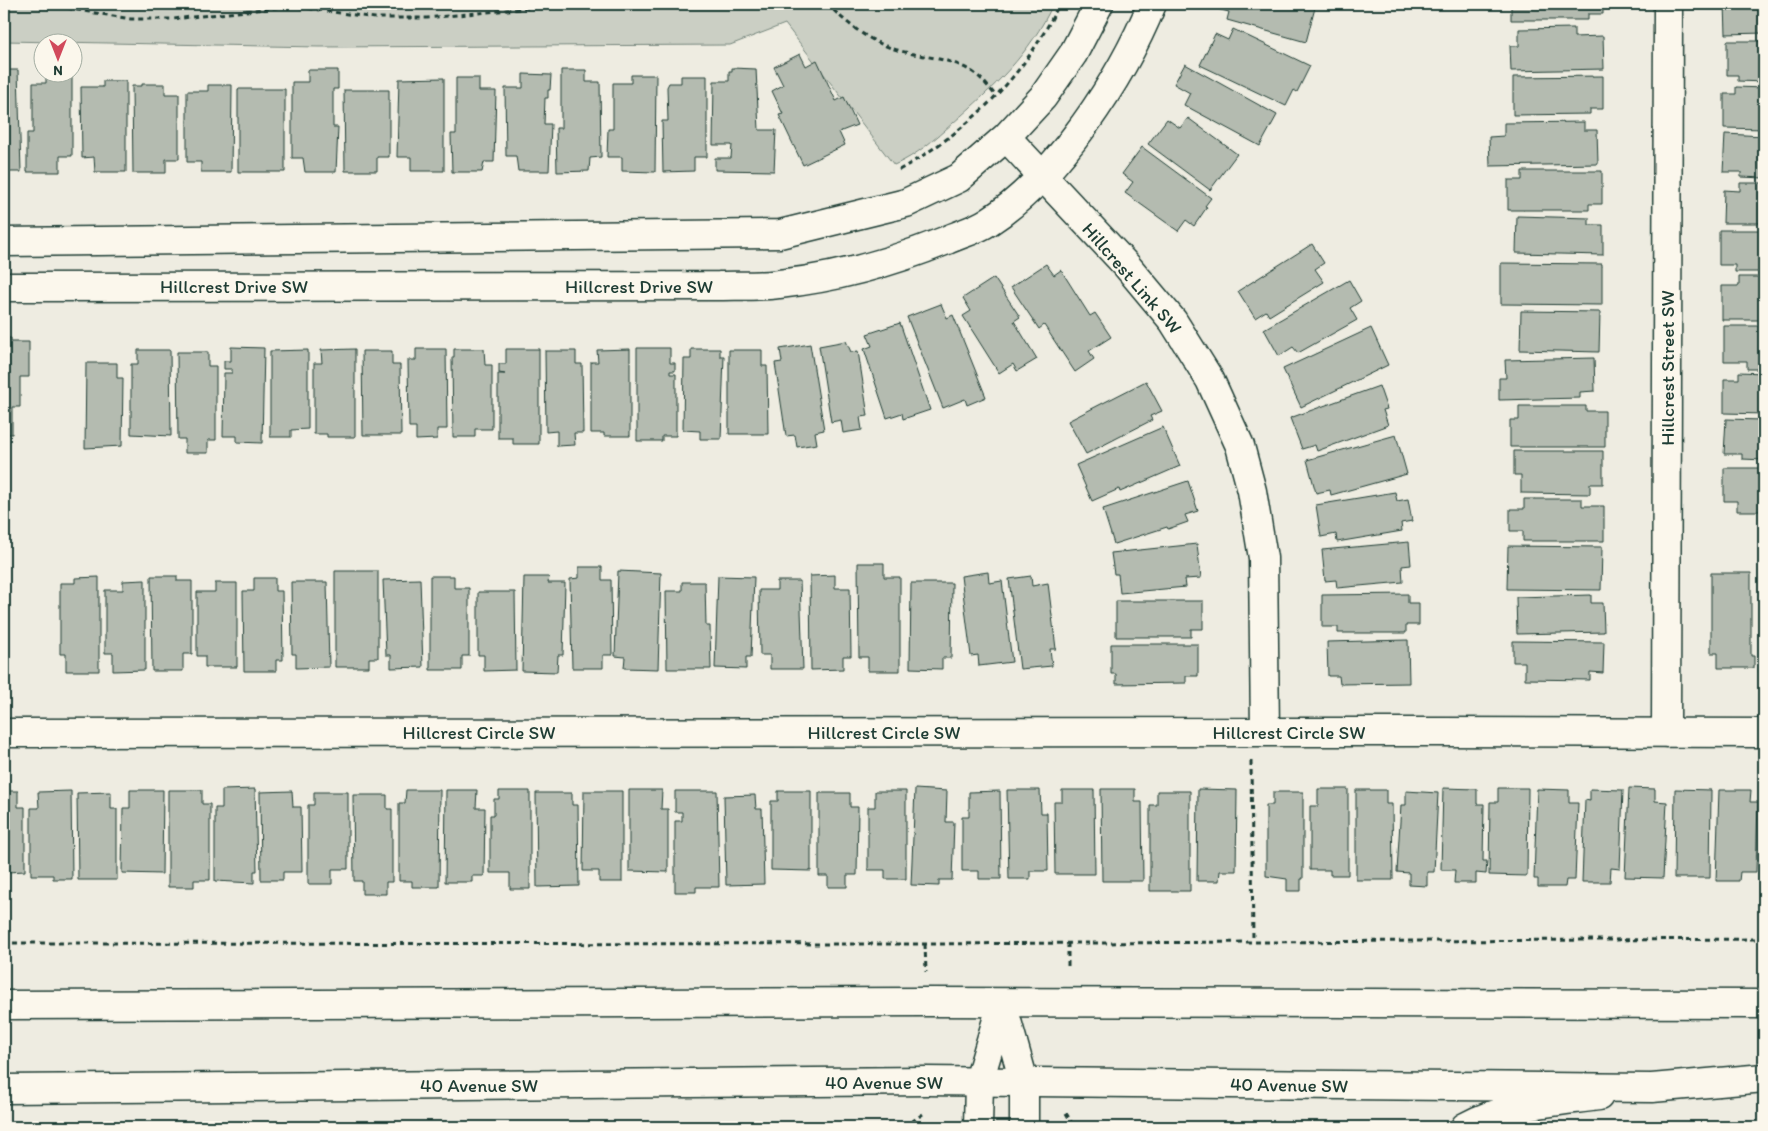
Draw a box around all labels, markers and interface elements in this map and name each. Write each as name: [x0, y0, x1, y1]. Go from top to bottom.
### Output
north arrow: [32, 32, 82, 82]
text: N: [53, 62, 63, 79]
street label: Hillcrest Link SW: [1077, 218, 1187, 338]
street label: Hillcrest Drive SW: [160, 275, 308, 298]
street label: Hillcrest Drive SW: [565, 275, 713, 298]
street label: Hillcrest Street SW: [1656, 290, 1679, 446]
street label: Hillcrest Circle SW: [403, 721, 556, 744]
street label: Hillcrest Circle SW: [808, 721, 961, 744]
street label: Hillcrest Circle SW: [1213, 721, 1366, 744]
street label: 40 Avenue SW: [825, 1071, 943, 1094]
street label: 40 Avenue SW: [1230, 1072, 1348, 1098]
street label: 40 Avenue SW: [420, 1074, 538, 1097]

